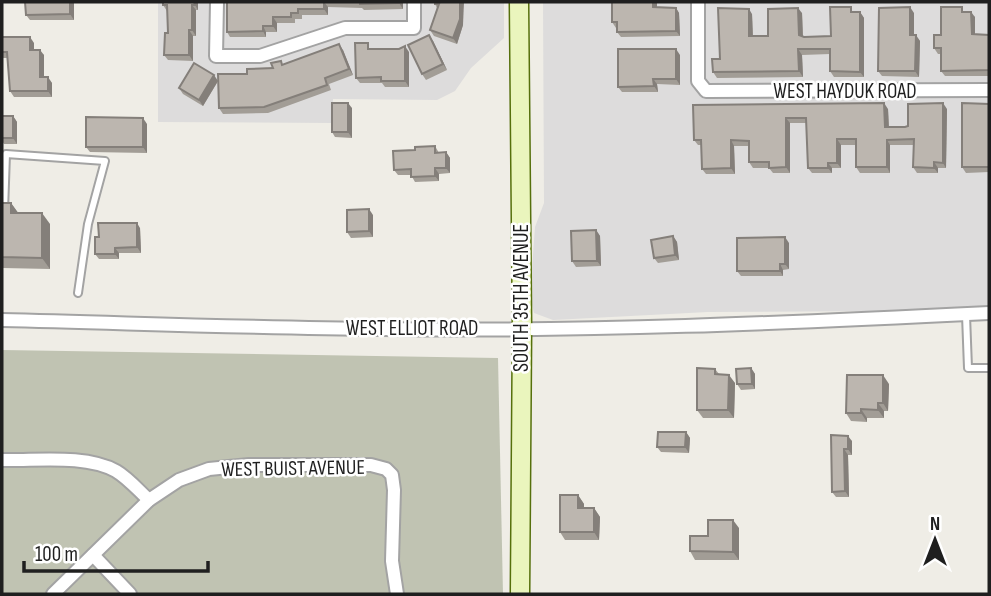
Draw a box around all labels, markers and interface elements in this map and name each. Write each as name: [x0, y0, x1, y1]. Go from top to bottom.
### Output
street label: WEST HAYDUK ROAD: [773, 79, 917, 104]
street label: SOUTH 35TH AVENUE: [509, 224, 534, 372]
street label: WEST ELLIOT ROAD: [346, 316, 478, 341]
street label: WEST BUIST AVENUE: [221, 455, 365, 482]
north arrow: [900, 505, 970, 575]
text: N: [930, 513, 940, 536]
scale bar: [24, 530, 208, 574]
text: 100 m: [35, 542, 78, 567]

